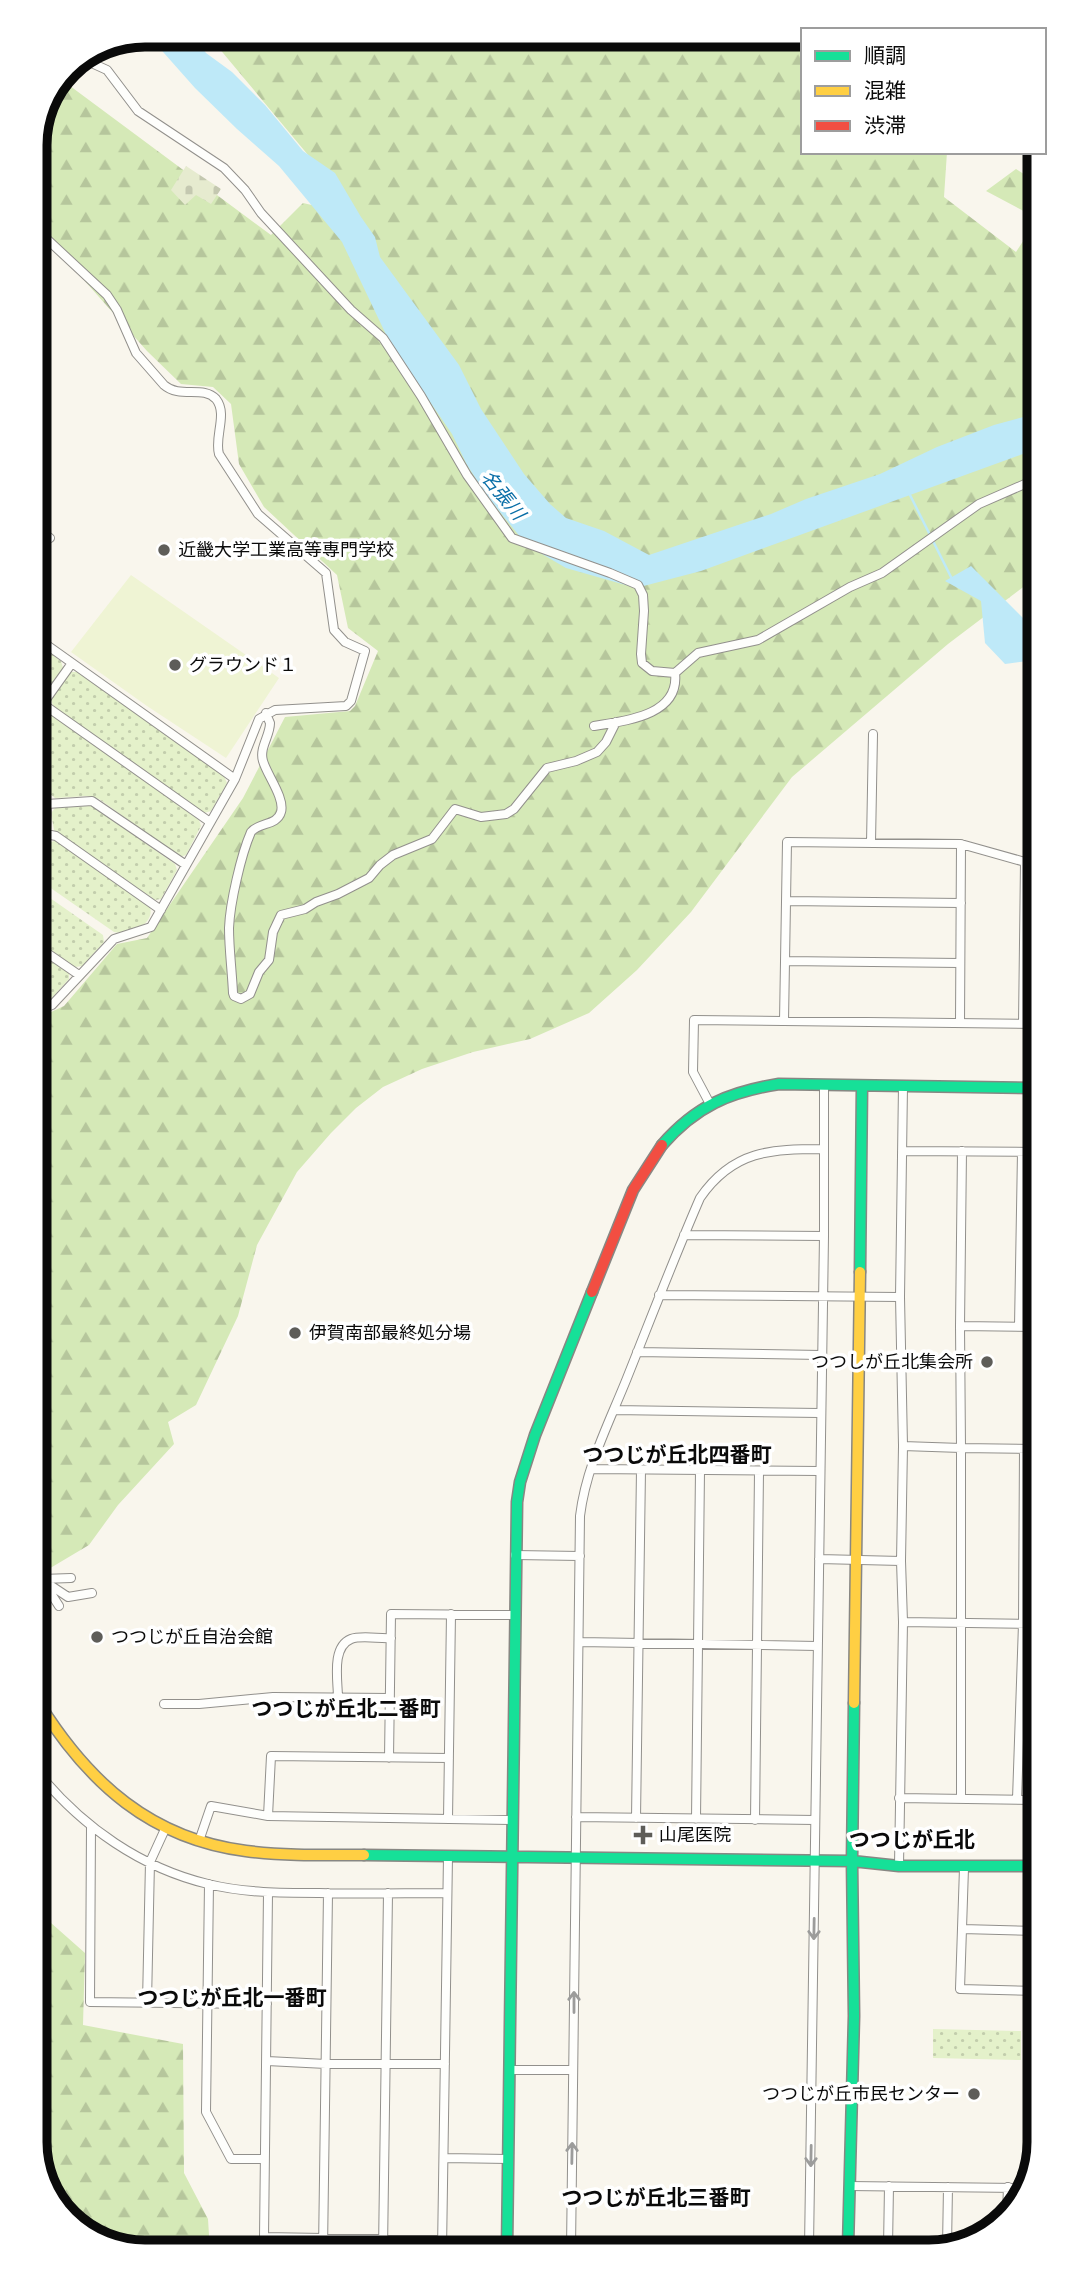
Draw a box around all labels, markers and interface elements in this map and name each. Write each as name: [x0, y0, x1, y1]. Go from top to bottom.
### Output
legend: [801, 28, 1046, 154]
text: 順調: [864, 44, 906, 68]
text: 混雑: [864, 79, 906, 103]
text: 渋滞: [864, 114, 906, 138]
water label: 名張川: [477, 466, 530, 525]
place label: 近畿大学工業高等専門学校: [178, 540, 394, 560]
marker: 近畿大学工業高等専門学校: [156, 542, 172, 558]
place label: グラウンド１: [189, 655, 297, 675]
marker: グラウンド１: [167, 657, 183, 673]
place label: 伊賀南部最終処分場: [309, 1323, 471, 1343]
marker: 伊賀南部最終処分場: [287, 1325, 303, 1341]
place label: つつしが丘北集会所: [811, 1352, 973, 1372]
marker: つつしが丘北集会所: [979, 1354, 995, 1370]
district label: つつじが丘北四番町: [583, 1443, 772, 1467]
place label: つつじが丘自治会館: [111, 1627, 273, 1647]
marker: つつじが丘自治会館: [89, 1629, 105, 1645]
district label: つつじが丘北二番町: [252, 1697, 441, 1721]
marker: 山尾医院: [633, 1825, 653, 1845]
place label: 山尾医院: [659, 1825, 731, 1845]
district label: つつじが丘北: [849, 1828, 975, 1852]
one-way arrow: [807, 1917, 821, 1940]
district label: つつじが丘北一番町: [138, 1986, 327, 2010]
one-way arrow: [567, 1991, 581, 2014]
place label: つつじが丘市民センター: [762, 2084, 960, 2104]
marker: つつじが丘市民センター: [966, 2086, 982, 2102]
one-way arrow: [565, 2142, 579, 2165]
one-way arrow: [804, 2144, 817, 2167]
district label: つつじが丘北三番町: [562, 2186, 751, 2210]

